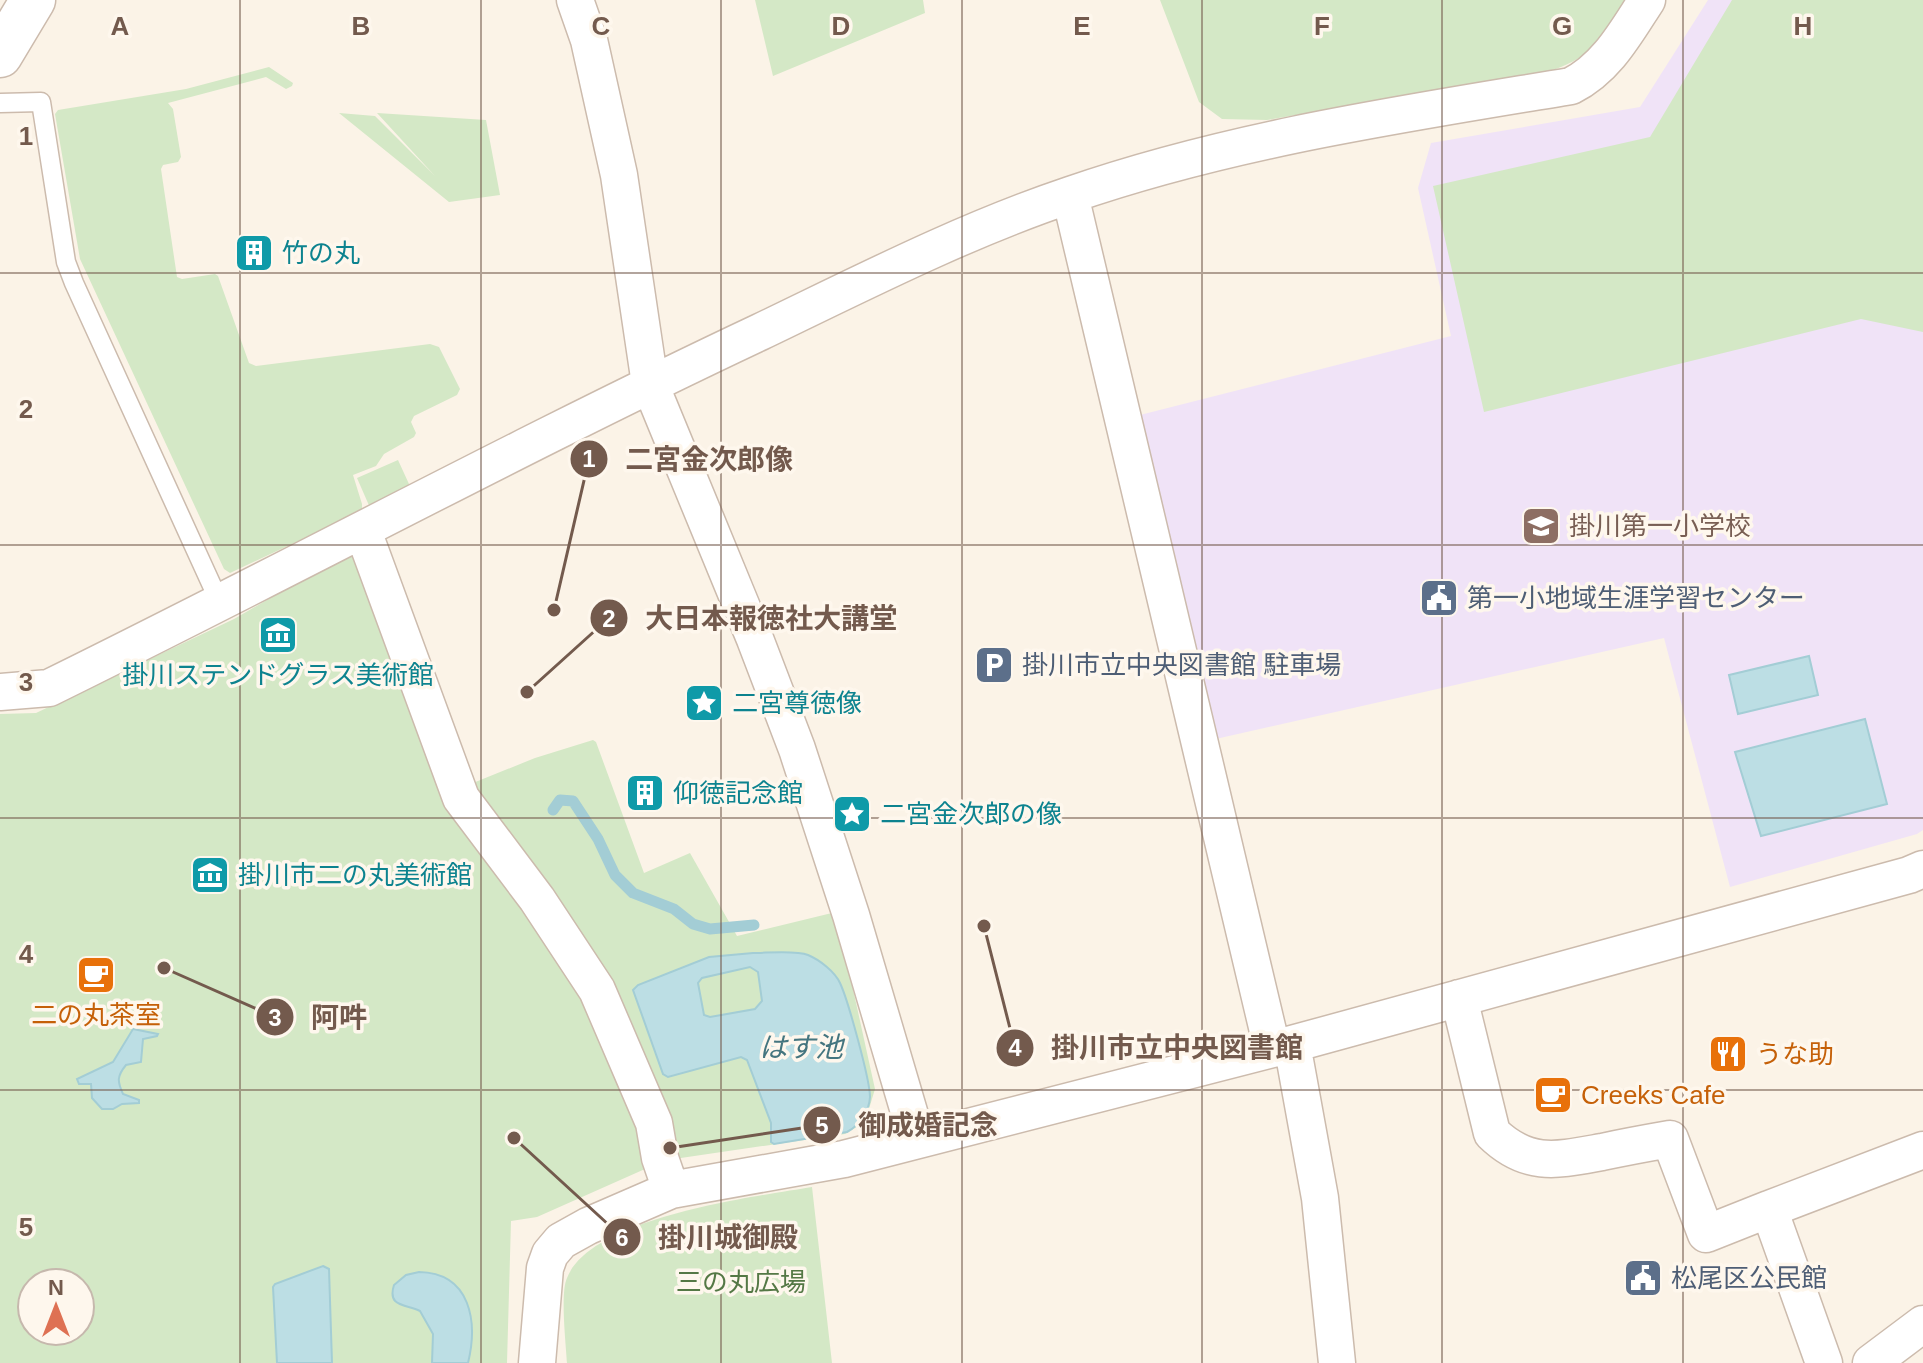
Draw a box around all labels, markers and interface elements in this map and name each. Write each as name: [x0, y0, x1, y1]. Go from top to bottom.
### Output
text: A: [111, 11, 130, 41]
text: B: [352, 11, 370, 41]
text: C: [592, 11, 611, 41]
text: D: [832, 11, 850, 41]
text: E: [1073, 11, 1091, 41]
text: F: [1314, 11, 1330, 41]
text: G: [1552, 11, 1572, 41]
text: H: [1794, 11, 1812, 41]
text: 1: [19, 121, 33, 151]
building icon: 竹の丸: [233, 232, 275, 274]
place label: 竹の丸: [282, 238, 360, 268]
text: 2: [19, 394, 33, 424]
callout: 二宮金次郎像: [569, 433, 809, 485]
text: 二宮金次郎像: [625, 444, 793, 475]
text: 1: [582, 445, 596, 472]
school or university icon: 掛川第一小学校: [1520, 505, 1562, 547]
place label: 掛川第一小学校: [1569, 511, 1751, 541]
public building icon: 第一小地域生涯学習センター: [1418, 577, 1460, 619]
place label: 第一小地域生涯学習センター: [1467, 583, 1805, 613]
callout: 大日本報徳社大講堂: [589, 592, 913, 644]
text: 大日本報徳社大講堂: [645, 603, 897, 634]
text: 2: [602, 605, 616, 632]
museum icon: 掛川ステンドグラス美術館: [257, 614, 299, 656]
parking icon: 掛川市立中央図書館 駐車場: [973, 644, 1015, 686]
place label: 掛川市立中央図書館 駐車場: [1022, 650, 1341, 680]
place label: 掛川ステンドグラス美術館: [122, 660, 434, 690]
text: 3: [19, 667, 33, 697]
place icon: 二宮尊徳像: [683, 682, 725, 724]
place label: 二宮尊徳像: [732, 688, 862, 718]
building icon: 仰徳記念館: [624, 772, 666, 814]
place label: 仰徳記念館: [673, 778, 803, 808]
place icon: 二宮金次郎の像: [831, 793, 873, 835]
place label: 二宮金次郎の像: [880, 799, 1062, 829]
museum icon: 掛川市二の丸美術館: [189, 854, 231, 896]
place label: 掛川市二の丸美術館: [238, 860, 472, 890]
text: 4: [19, 939, 34, 969]
cafe icon: 二の丸茶室: [75, 954, 117, 996]
callout: 阿吽: [255, 991, 383, 1043]
place label: 二の丸茶室: [31, 1000, 161, 1030]
text: 阿吽: [311, 1002, 367, 1033]
text: 3: [268, 1004, 282, 1031]
callout: 掛川市立中央図書館: [995, 1022, 1319, 1074]
water label: はす池: [759, 1032, 846, 1063]
text: 掛川市立中央図書館: [1051, 1032, 1303, 1063]
restaurant icon: うな助: [1707, 1033, 1749, 1075]
text: 4: [1008, 1034, 1022, 1061]
place label: うな助: [1756, 1039, 1834, 1069]
cafe icon: Creeks Cafe: [1532, 1074, 1574, 1116]
place label: Creeks Cafe: [1581, 1080, 1726, 1110]
callout: 御成婚記念: [802, 1099, 1014, 1151]
text: 御成婚記念: [858, 1110, 998, 1141]
text: 5: [815, 1112, 829, 1139]
callout: 掛川城御殿: [602, 1211, 814, 1263]
text: 5: [19, 1212, 33, 1242]
text: 掛川城御殿: [658, 1222, 798, 1253]
text: 6: [615, 1224, 629, 1251]
public building icon: 松尾区公民館: [1622, 1257, 1664, 1299]
place label: 松尾区公民館: [1671, 1263, 1827, 1293]
north arrow: [16, 1267, 96, 1347]
park label: 三の丸広場: [676, 1267, 806, 1297]
text: N: [48, 1275, 64, 1300]

